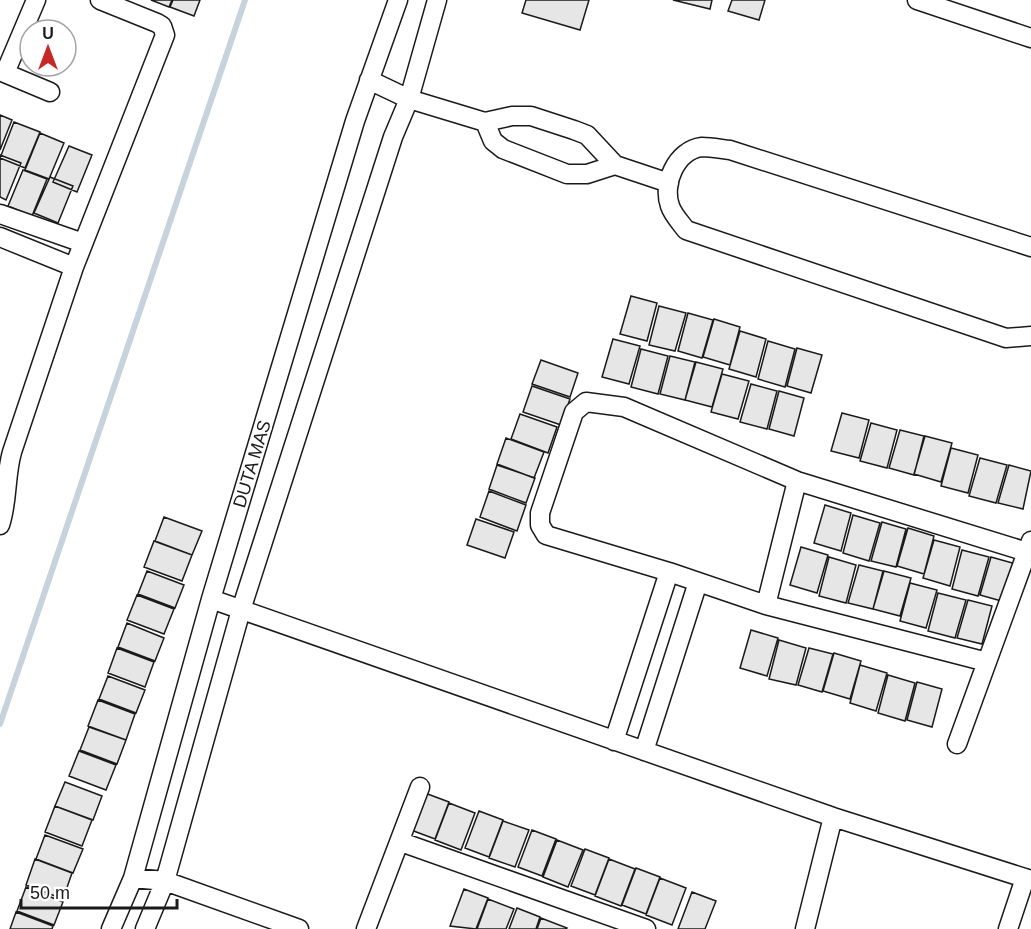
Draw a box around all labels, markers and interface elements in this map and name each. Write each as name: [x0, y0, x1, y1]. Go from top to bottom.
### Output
north arrow: [18, 18, 78, 78]
text: U: [42, 25, 54, 42]
street label: DUTA MAS: [229, 418, 275, 510]
scale bar: [21, 872, 177, 910]
text: 50 m: [30, 883, 70, 903]

